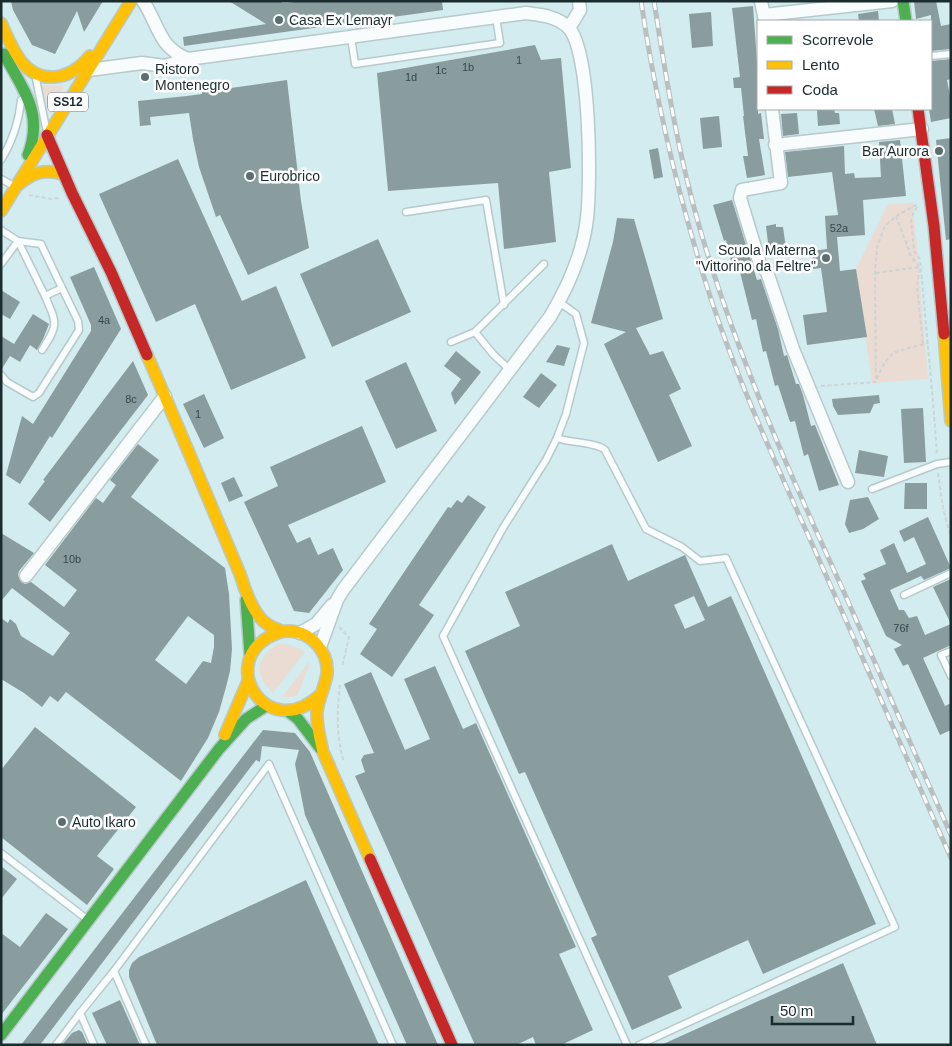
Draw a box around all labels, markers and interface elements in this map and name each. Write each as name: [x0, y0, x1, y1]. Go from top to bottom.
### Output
place label: Casa Ex Lemayr: [289, 12, 393, 28]
marker: Casa Ex Lemayr: [273, 14, 285, 26]
legend: [757, 20, 932, 110]
text: Scorrevole: [802, 31, 874, 48]
house number: 1: [516, 54, 522, 66]
text: Lento: [802, 56, 840, 73]
place label: Ristoro Montenegro: [155, 61, 230, 93]
house number: 1b: [462, 61, 474, 73]
house number: 1c: [435, 64, 447, 76]
marker: Ristoro Montenegro: [139, 71, 151, 83]
house number: 1d: [405, 71, 417, 83]
text: Coda: [802, 81, 839, 98]
road number: SS12: [48, 92, 88, 111]
place label: Bar Aurora: [862, 143, 929, 159]
marker: Bar Aurora: [933, 145, 945, 157]
place label: Eurobrico: [260, 168, 320, 184]
marker: Eurobrico: [244, 170, 256, 182]
house number: 52a: [830, 222, 849, 234]
place label: Scuola Materna "Vittorino da Feltre": [696, 242, 816, 274]
marker: Scuola Materna "Vittorino da Feltre": [820, 252, 832, 264]
house number: 4a: [98, 314, 111, 326]
house number: 8c: [125, 393, 137, 405]
house number: 1: [195, 408, 201, 420]
house number: 10b: [63, 553, 81, 565]
house number: 76f: [893, 622, 910, 634]
place label: Auto Ikaro: [72, 814, 136, 830]
marker: Auto Ikaro: [56, 816, 68, 828]
scale bar: [772, 994, 853, 1026]
text: 50 m: [780, 1002, 813, 1019]

